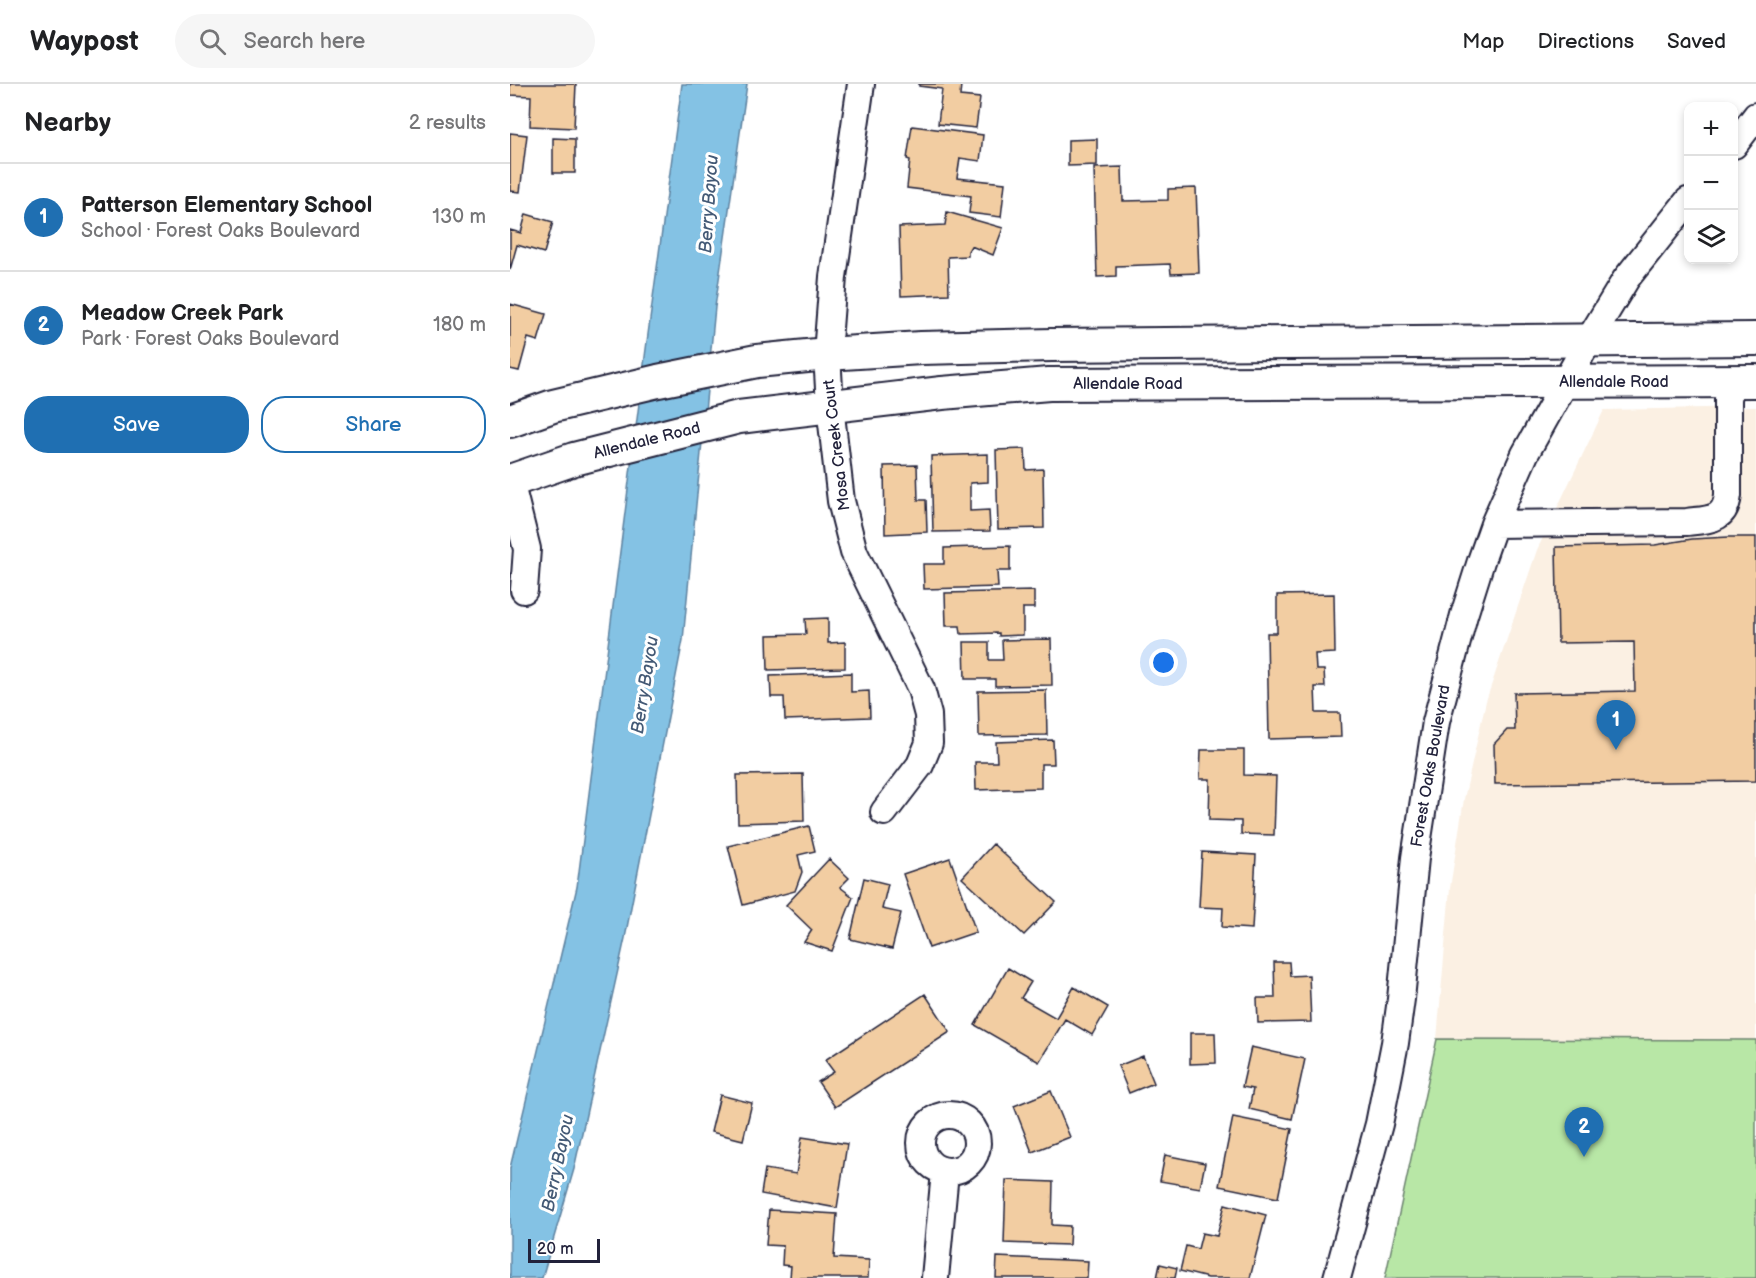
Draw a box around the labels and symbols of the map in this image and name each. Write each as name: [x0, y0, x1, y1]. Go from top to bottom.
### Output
water label: Berry Bayou: [695, 154, 723, 254]
street label: Allendale Road: [1559, 373, 1669, 392]
street label: Allendale Road: [1073, 375, 1183, 394]
street label: Mosa Creek Court: [820, 378, 854, 512]
street label: Allendale Road: [592, 419, 702, 463]
water label: Berry Bayou: [627, 635, 663, 735]
your location: [1149, 648, 1178, 677]
street label: Forest Oaks Boulevard: [1407, 683, 1455, 849]
pin: 1: [1596, 700, 1636, 750]
pin: 2: [1564, 1108, 1604, 1157]
water label: Berry Bayou: [537, 1113, 579, 1213]
scale bar: [528, 1236, 600, 1264]

